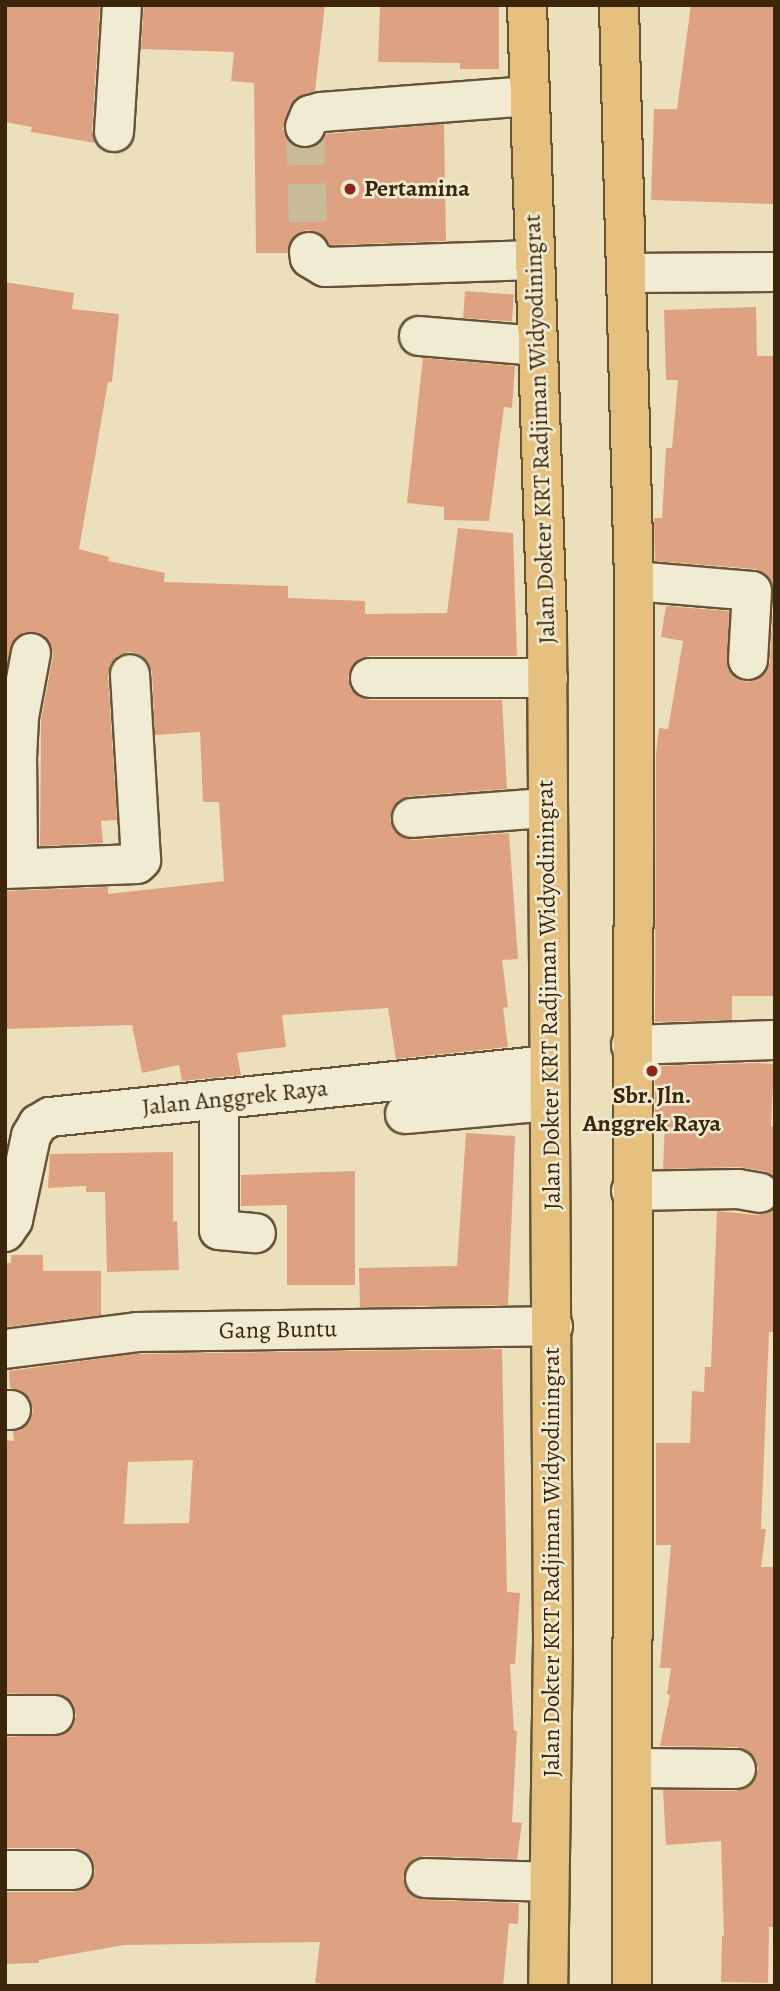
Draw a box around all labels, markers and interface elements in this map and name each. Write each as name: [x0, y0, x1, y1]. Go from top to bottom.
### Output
place label: Pertamina: [364, 175, 470, 203]
marker: Pertamina: [342, 181, 358, 197]
street label: Jalan Dokter KRT Radjiman Widyodiningrat: [518, 213, 562, 645]
street label: Jalan Dokter KRT Radjiman Widyodiningrat: [531, 780, 567, 1210]
marker: Sbr. Jln. Anggrek Raya: [644, 1063, 660, 1079]
street label: Jalan Anggrek Raya: [141, 1074, 329, 1122]
place label: Sbr. Jln. Anggrek Raya: [583, 1082, 721, 1138]
street label: Gang Buntu: [219, 1315, 337, 1345]
street label: Jalan Dokter KRT Radjiman Widyodiningrat: [538, 1347, 566, 1777]

